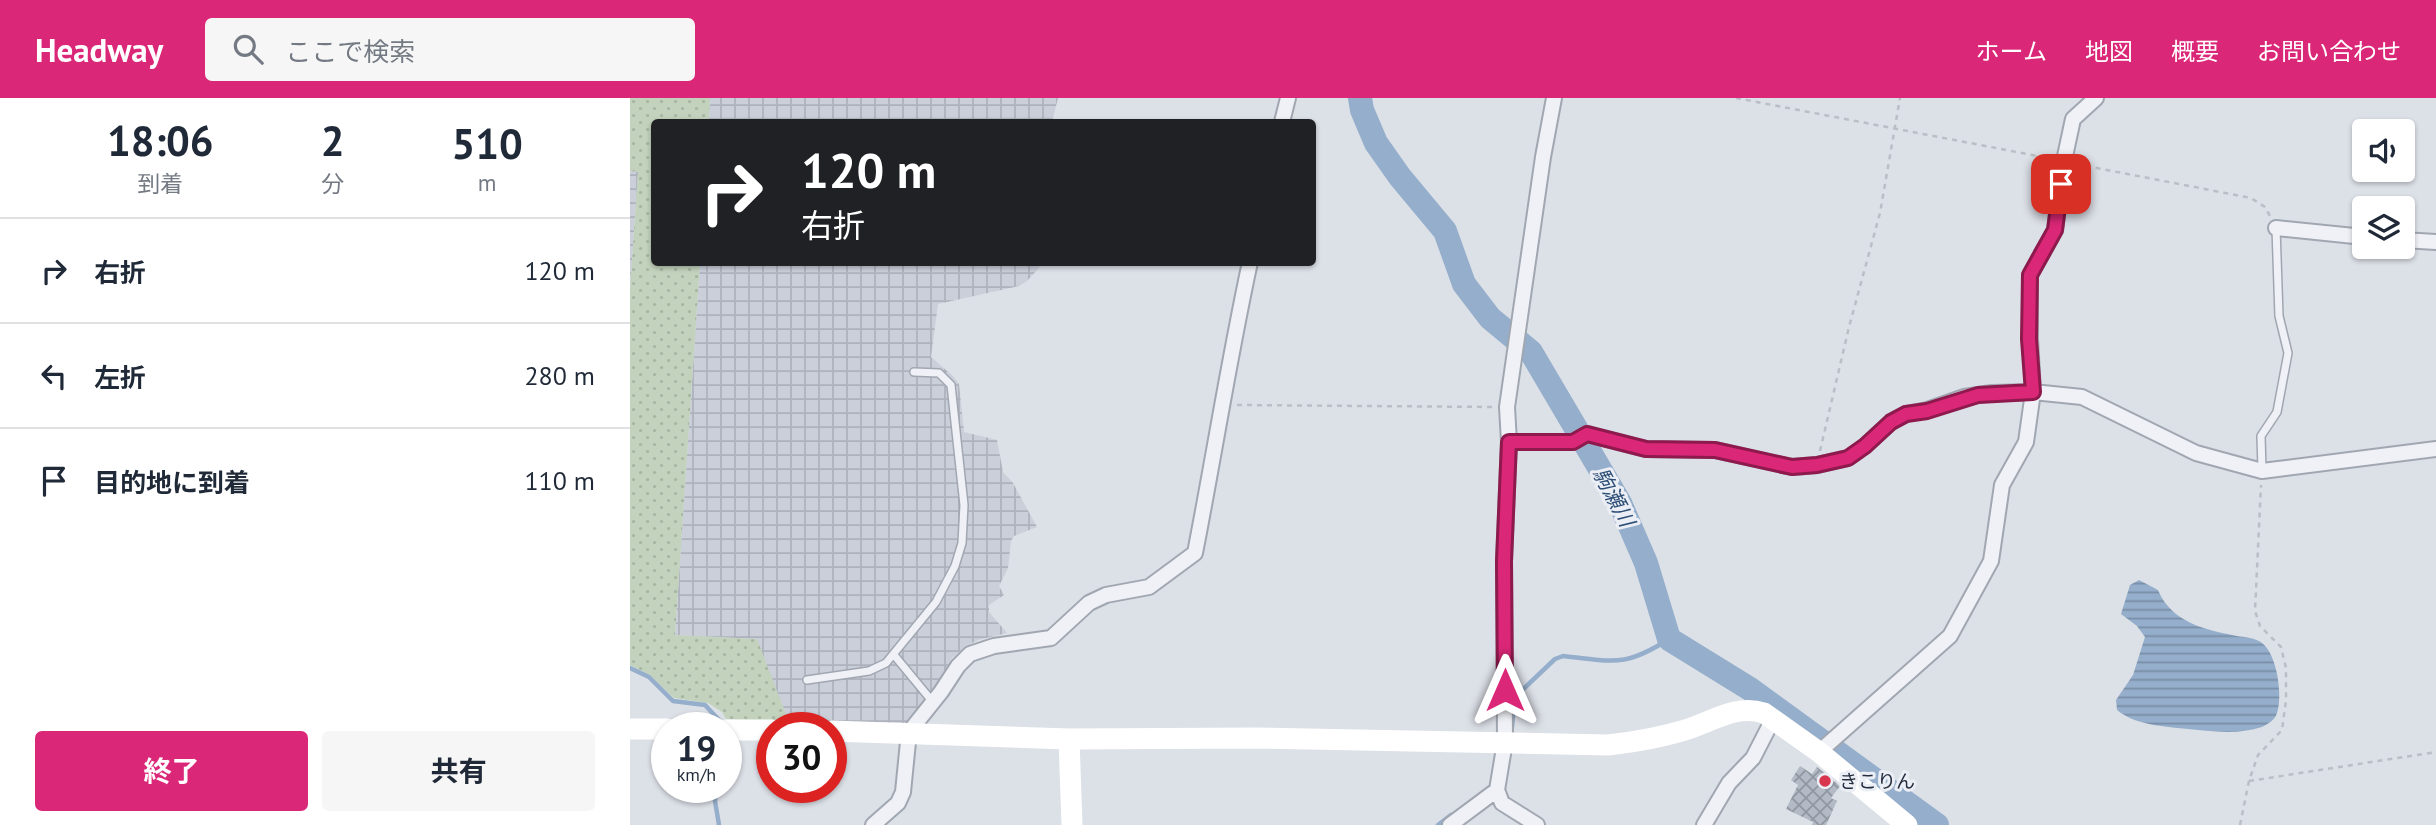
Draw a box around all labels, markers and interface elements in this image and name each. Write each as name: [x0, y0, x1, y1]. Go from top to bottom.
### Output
search box: [205, 18, 695, 81]
text: Headway: [35, 28, 163, 71]
icon: search: [229, 30, 267, 68]
text: ここで検索: [285, 35, 415, 68]
text: ホーム: [1976, 36, 2047, 67]
text: 地図: [2085, 36, 2133, 67]
text: 概要: [2171, 36, 2219, 67]
text: お問い合わせ: [2257, 36, 2401, 67]
text: 18:06: [107, 113, 214, 168]
text: 2: [321, 113, 344, 168]
text: 510: [451, 116, 523, 171]
map controls: [2352, 119, 2415, 259]
button: sound: [2352, 119, 2415, 182]
text: 120 m: [801, 138, 936, 202]
icon: right: [686, 147, 777, 238]
pin: [2031, 154, 2091, 214]
icon: arrive: [2042, 165, 2080, 203]
text: m: [478, 168, 497, 197]
text: 到着: [137, 169, 183, 198]
text: 分: [321, 169, 344, 198]
button: layers: [2352, 196, 2415, 259]
text: 右折: [801, 204, 865, 246]
icon: right: [35, 252, 73, 290]
text: 120 m: [524, 254, 595, 287]
text: 右折: [94, 256, 146, 289]
icon: left: [35, 357, 73, 395]
text: 280 m: [524, 359, 595, 392]
text: 左折: [94, 361, 146, 394]
icon: arrive: [35, 462, 73, 500]
water label: 駒瀬川: [1587, 463, 1642, 533]
text: 110 m: [524, 464, 595, 497]
text: 目的地に到着: [94, 466, 250, 499]
position arrow: [1468, 653, 1542, 727]
speed limit sign: 30: [756, 712, 847, 803]
text: 19: [677, 725, 716, 771]
button: 終了: [35, 731, 308, 811]
button: 共有: [322, 731, 595, 811]
text: km/h: [677, 763, 716, 786]
place label: きこりん: [1839, 769, 1915, 793]
marker: きこりん: [1817, 773, 1833, 789]

